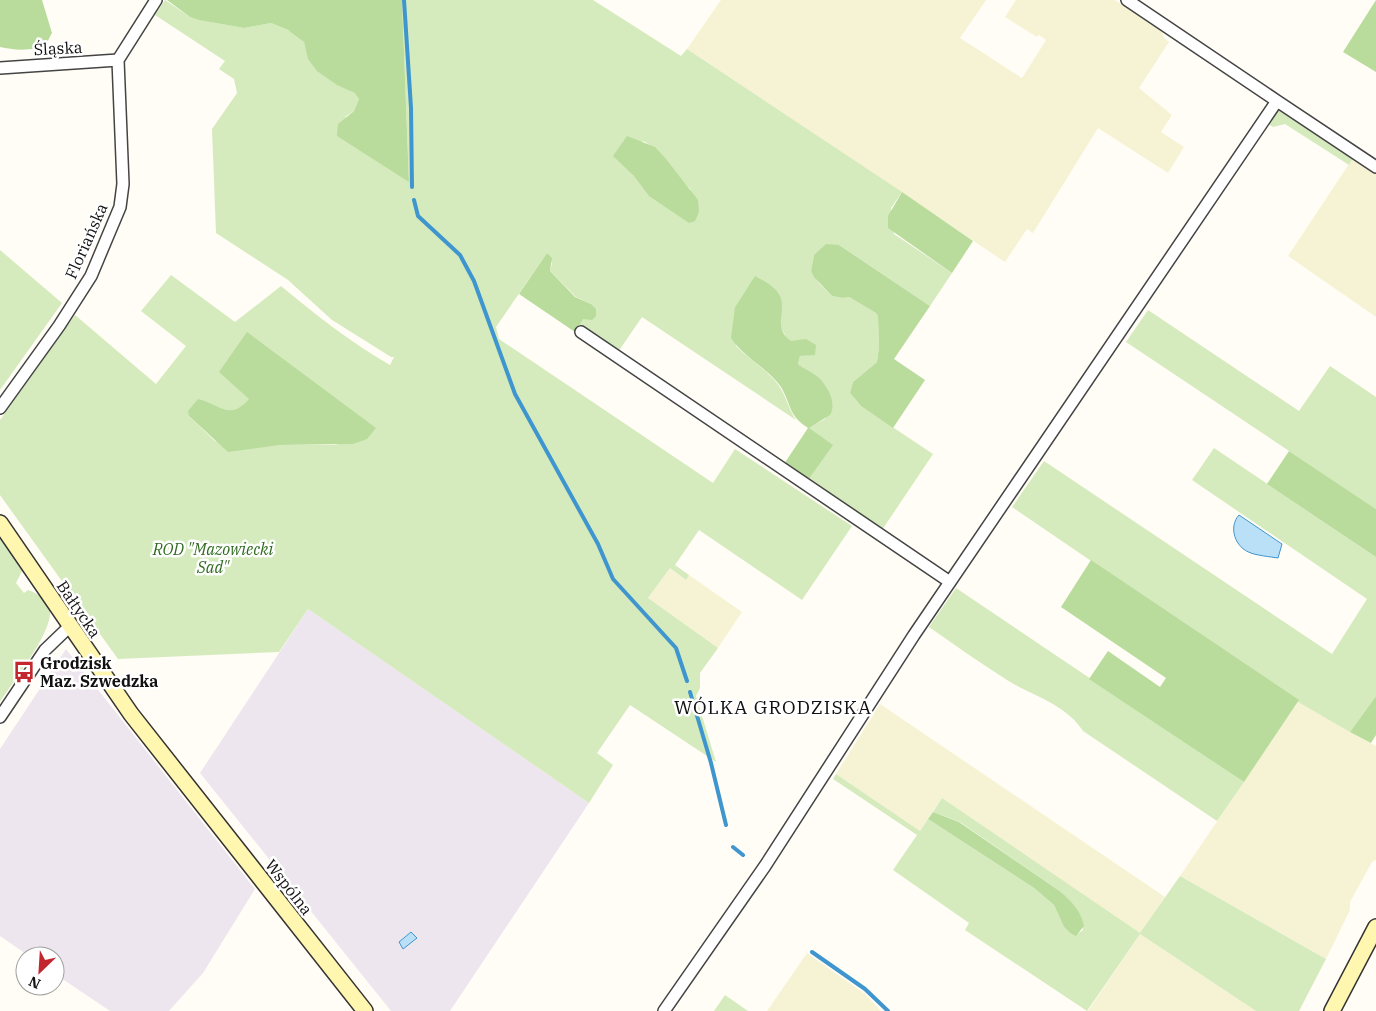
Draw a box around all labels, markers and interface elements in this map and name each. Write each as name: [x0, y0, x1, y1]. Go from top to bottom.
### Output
street label: Śląska: [33, 36, 83, 59]
street label: Floriańska: [60, 200, 112, 282]
park label: ROD "Mazowiecki Sad": [152, 539, 273, 577]
street label: Bałtycka: [53, 577, 106, 642]
place label: Grodzisk Maz. Szwedzka: [40, 653, 158, 691]
bus stop icon: Grodzisk Maz. Szwedzka: [11, 659, 37, 685]
district label: WÓLKA GRODZISKA: [674, 695, 872, 719]
street label: Wspólna: [261, 855, 317, 919]
north arrow: [15, 946, 65, 996]
text: N: [26, 972, 43, 993]

